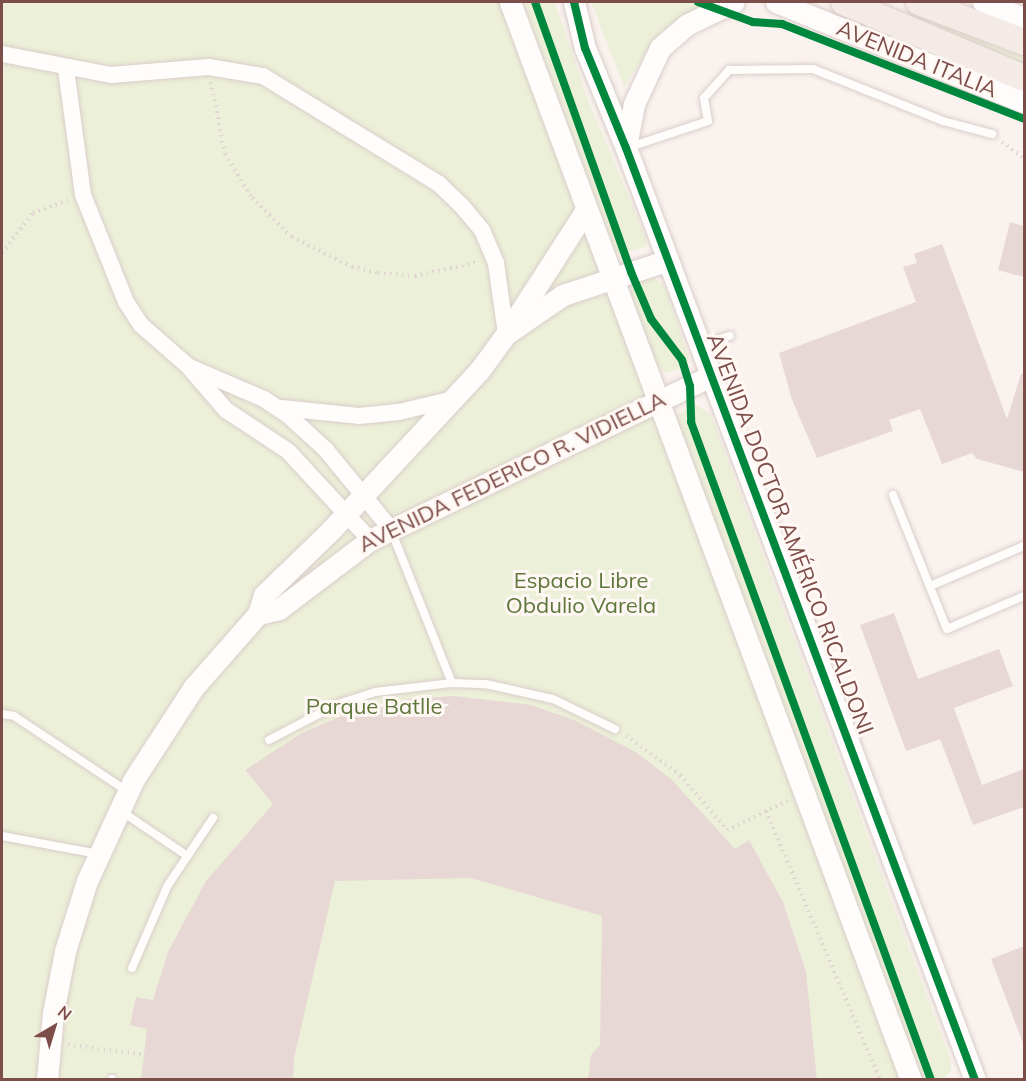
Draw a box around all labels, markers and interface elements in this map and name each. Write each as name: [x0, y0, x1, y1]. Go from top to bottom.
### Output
street label: AVENIDA ITALIA: [833, 15, 1001, 103]
street label: AVENIDA DOCTOR AMÉRICO RICALDONI: [701, 330, 879, 738]
street label: AVENIDA FEDERICO R. VIDIELLA: [354, 386, 670, 558]
park label: Espacio Libre Obdulio Varela: [506, 567, 656, 618]
park label: Parque Batlle: [306, 694, 442, 720]
north arrow: [24, 997, 84, 1057]
text: N: [54, 1001, 76, 1024]

